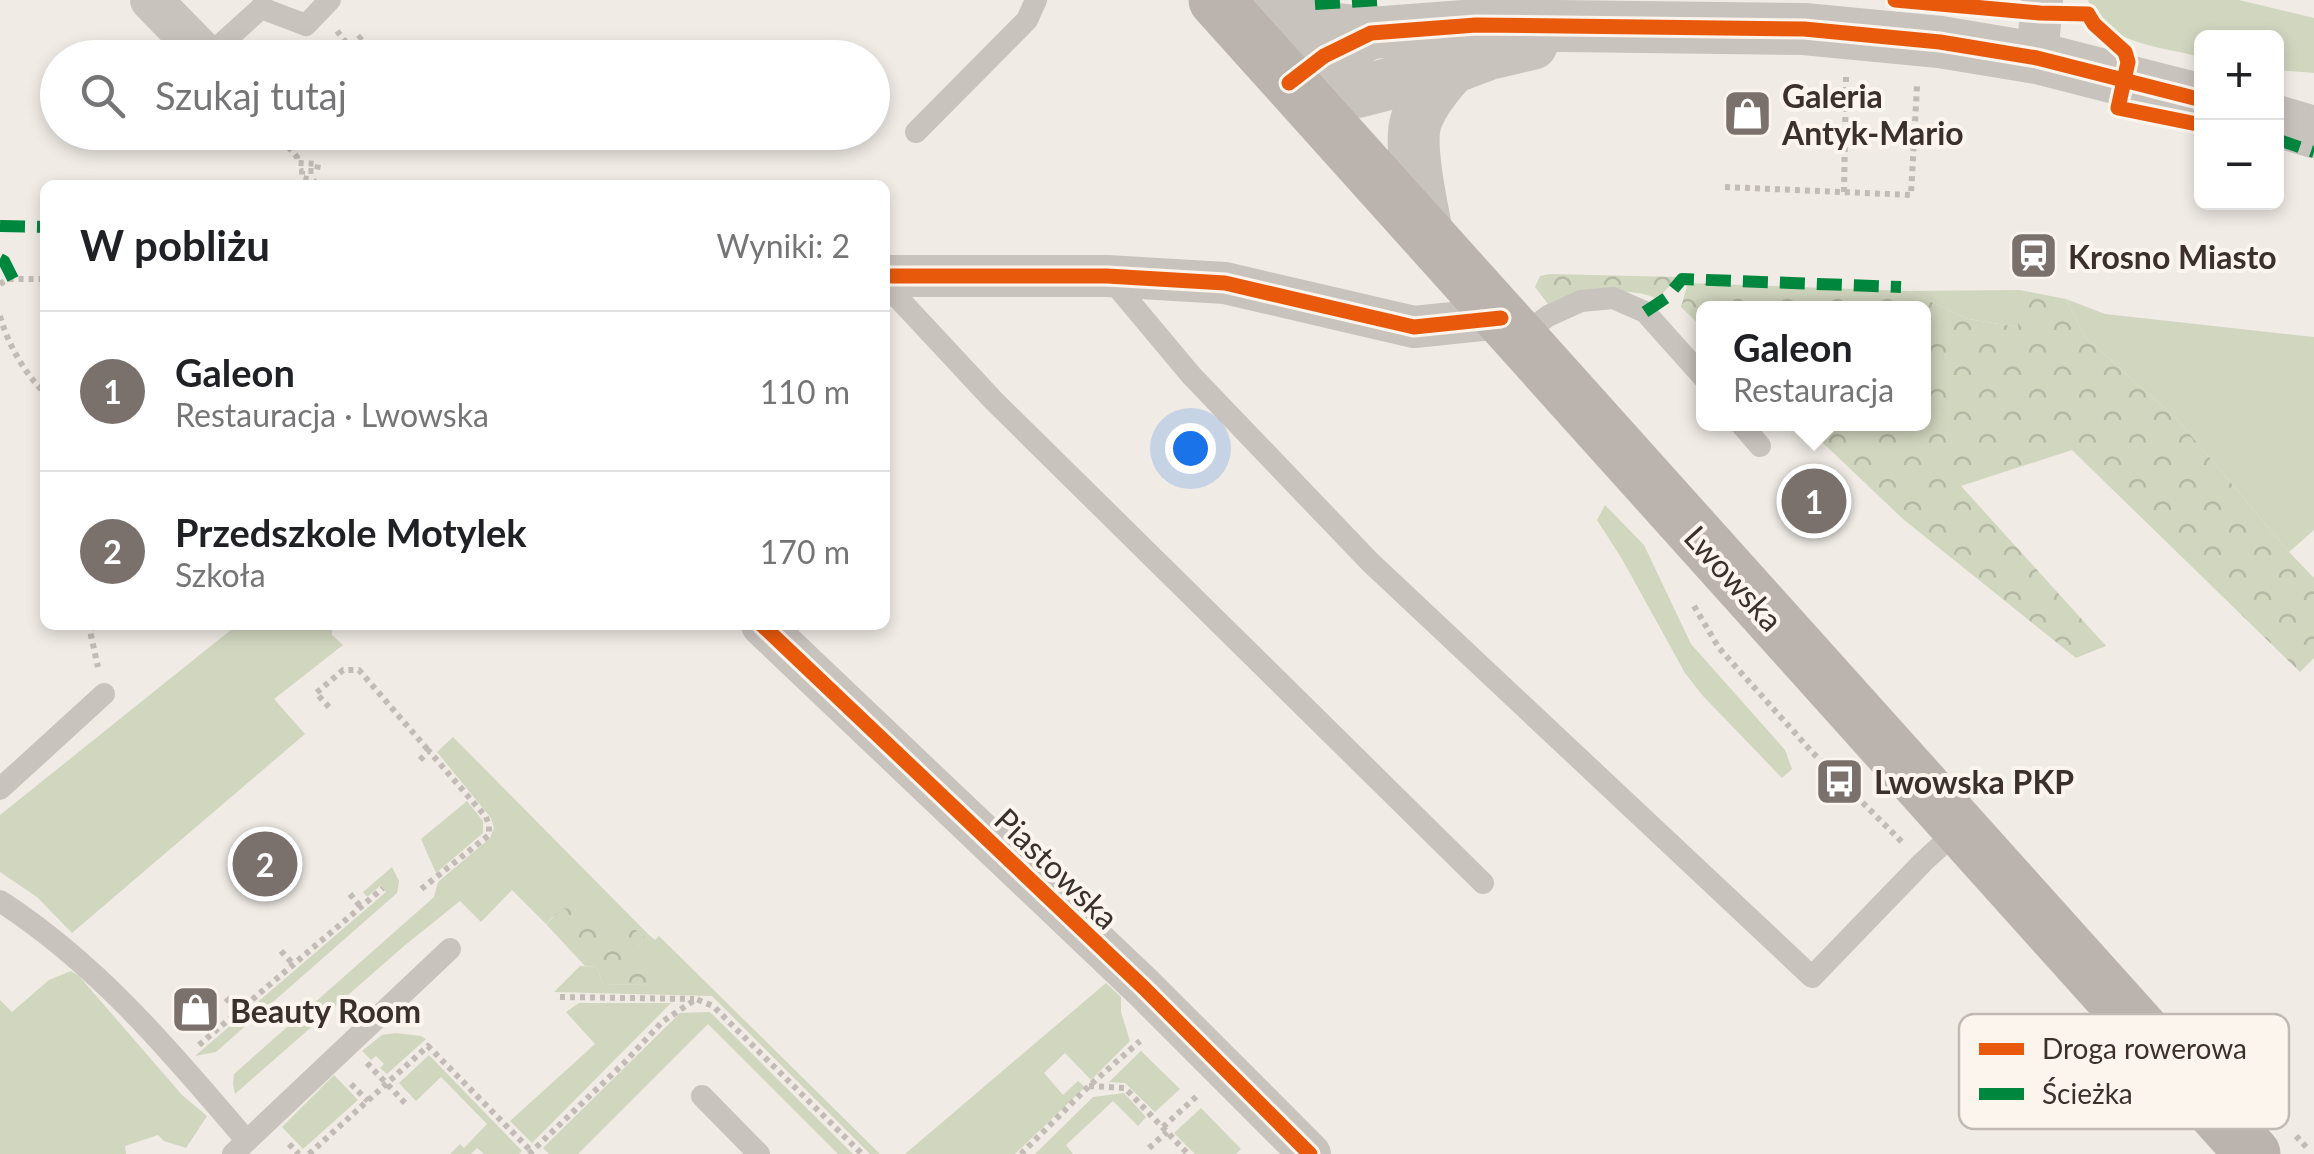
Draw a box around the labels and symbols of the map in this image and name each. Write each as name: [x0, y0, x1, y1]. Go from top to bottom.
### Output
place label: Galeria Antyk-Mario: [1781, 76, 1964, 152]
shop icon: Galeria Antyk-Mario: [1721, 87, 1773, 139]
station icon: Krosno Miasto: [2007, 230, 2059, 282]
place label: Krosno Miasto: [2068, 237, 2277, 276]
your location: [1165, 423, 1216, 474]
pin: 1: [1782, 464, 1846, 538]
street label: Lwowska: [1677, 517, 1791, 639]
bus stop icon: Lwowska PKP: [1813, 755, 1865, 807]
place label: Lwowska PKP: [1874, 762, 2074, 801]
street label: Piastowska: [987, 799, 1127, 937]
pin: 2: [232, 826, 298, 902]
shop icon: Beauty Room: [169, 984, 221, 1036]
place label: Beauty Room: [230, 991, 421, 1030]
legend: [1959, 1014, 2289, 1129]
text: Droga rowerowa: [2042, 1031, 2247, 1065]
text: Ścieżka: [2042, 1076, 2133, 1110]

